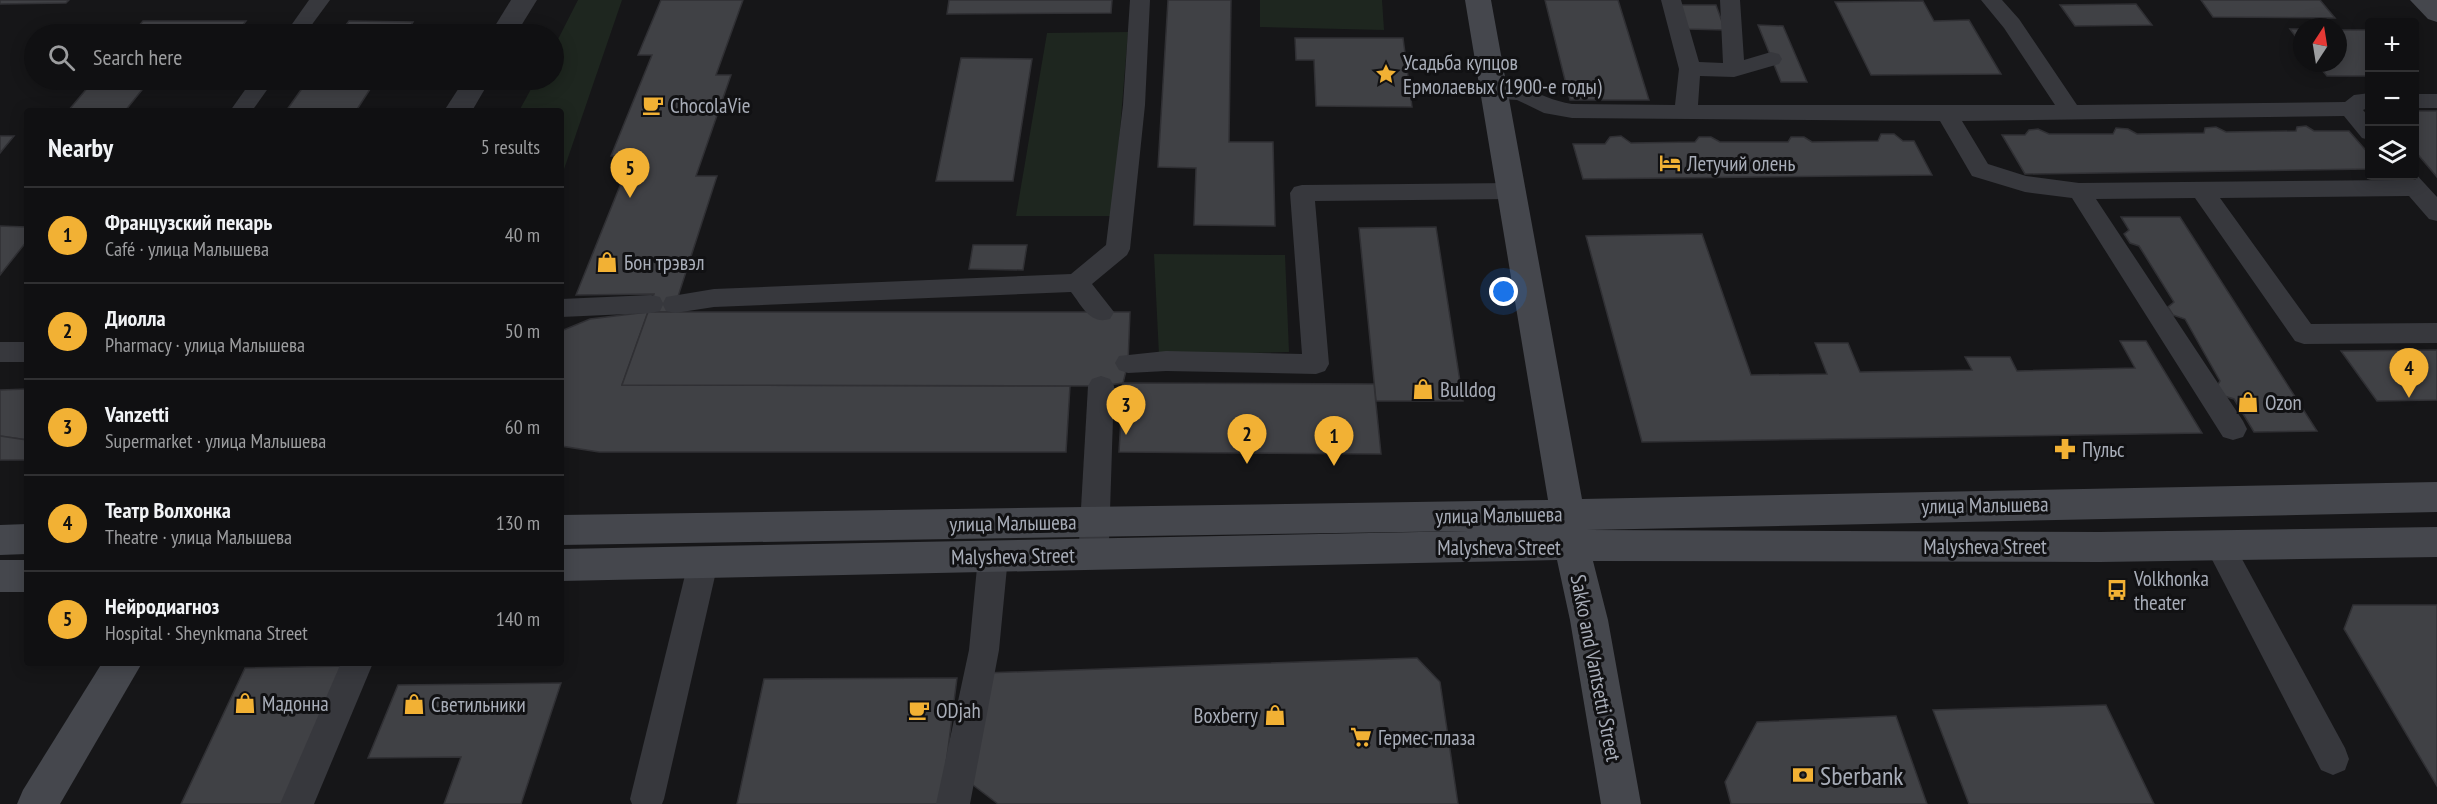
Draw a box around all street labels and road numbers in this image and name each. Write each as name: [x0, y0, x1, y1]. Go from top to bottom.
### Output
street label: улица Малышева: [1921, 490, 2049, 520]
street label: улица Малышева: [1435, 500, 1563, 530]
street label: улица Малышева: [949, 508, 1077, 538]
street label: Malysheva Street: [1923, 533, 2047, 560]
street label: Malysheva Street: [1437, 534, 1561, 561]
street label: Malysheva Street: [951, 541, 1075, 571]
street label: Sakko and Vantsetti Street: [1565, 572, 1627, 764]

